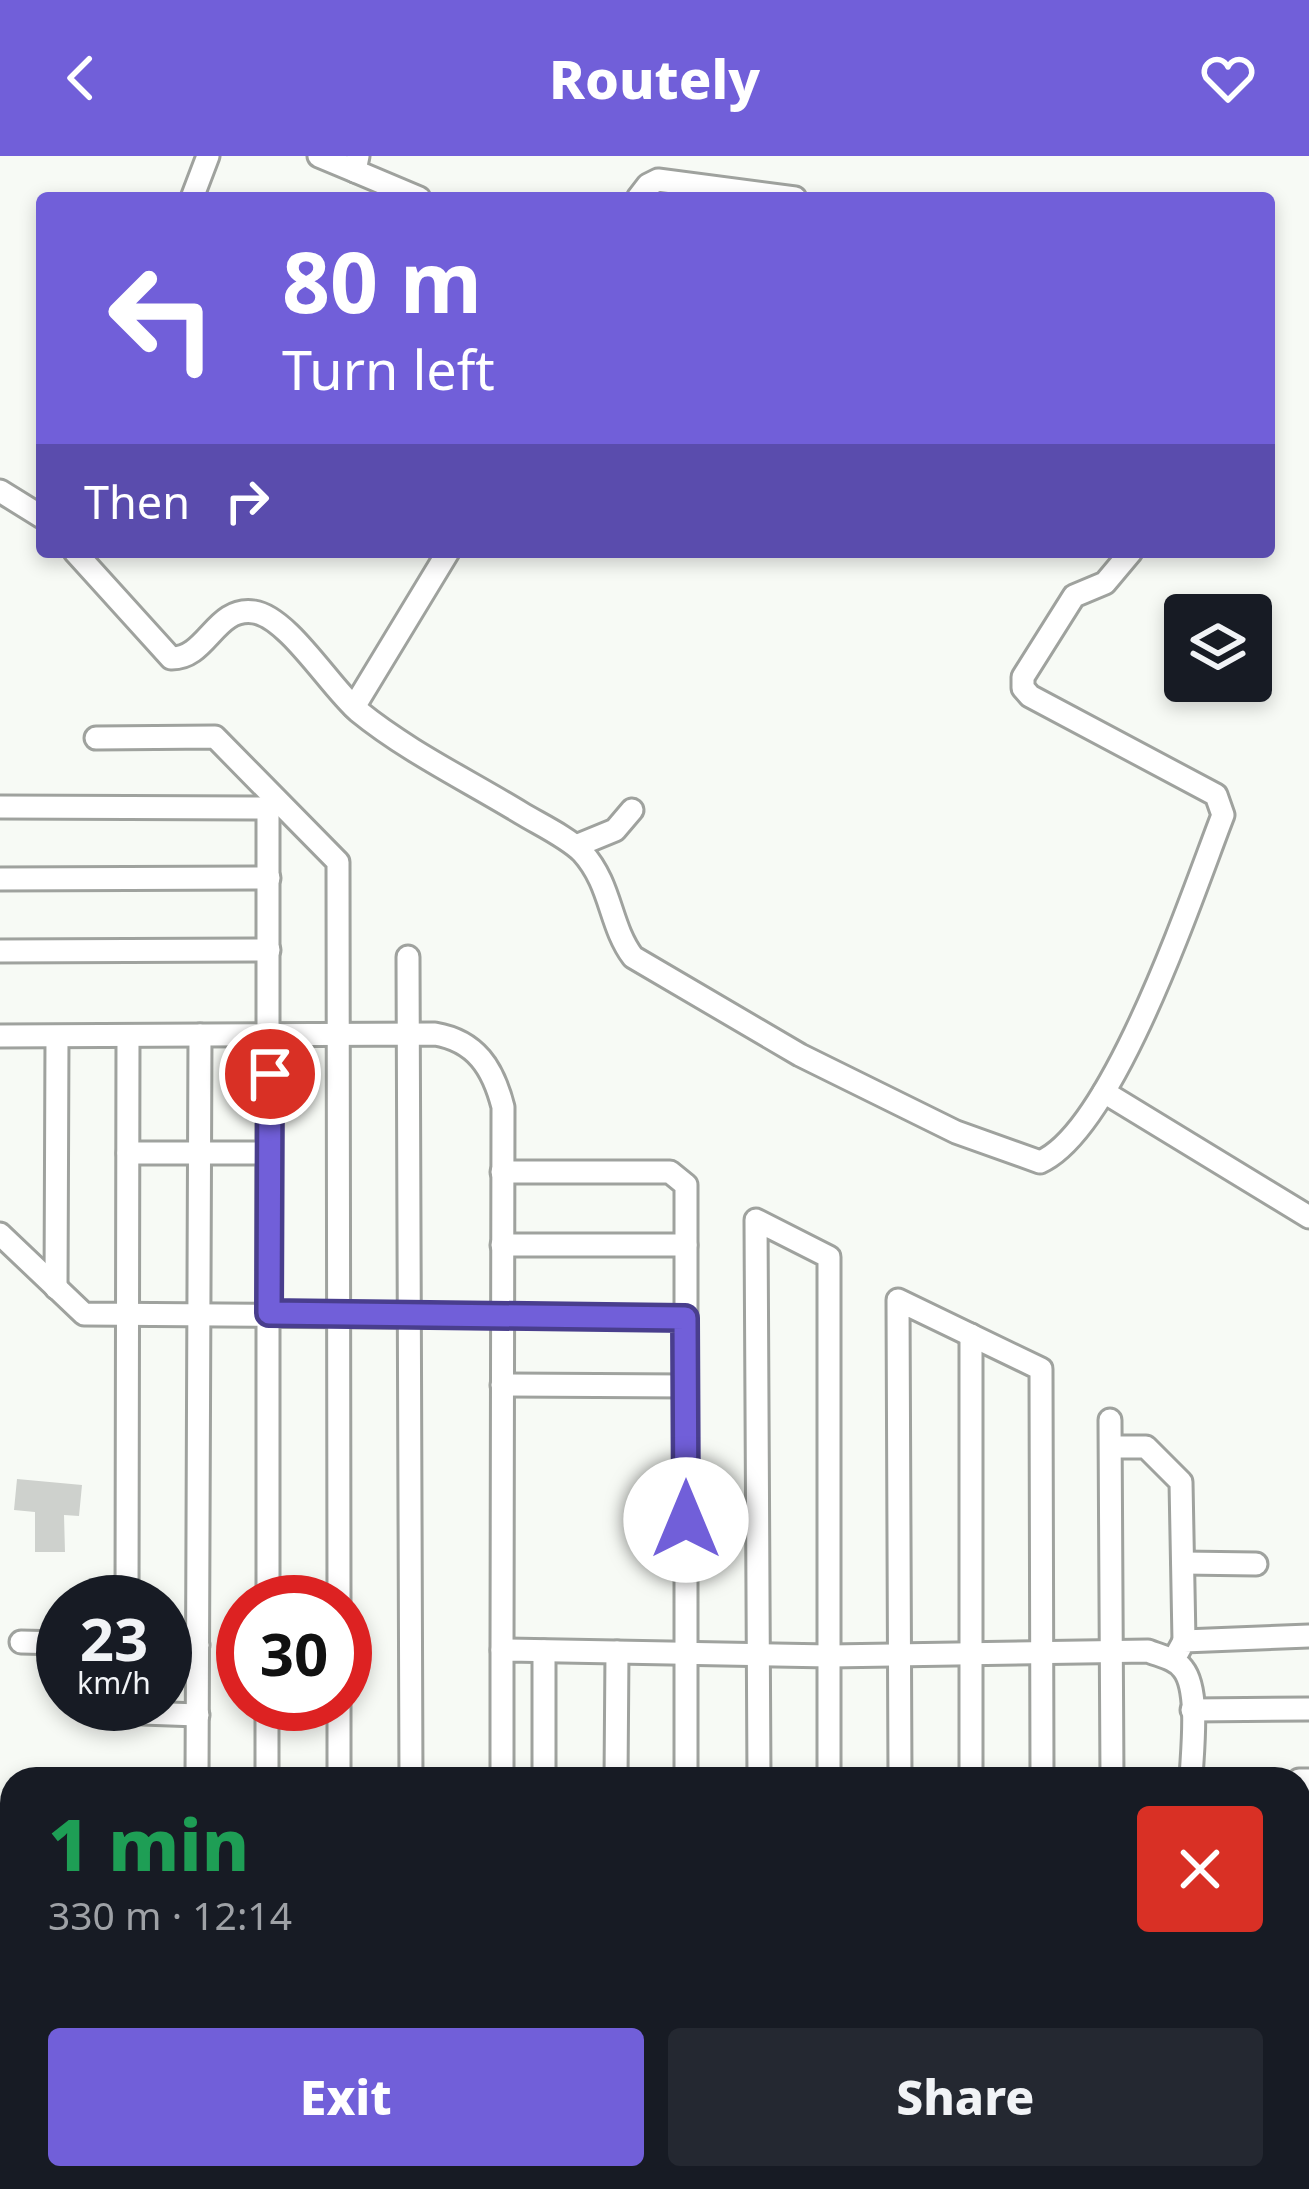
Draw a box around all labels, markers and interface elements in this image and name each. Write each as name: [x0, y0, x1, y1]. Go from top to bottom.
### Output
text: Routely: [549, 41, 760, 115]
icon: back: [48, 45, 114, 111]
icon: heart: [1195, 45, 1261, 111]
text: 80 m: [282, 223, 482, 338]
icon: left: [84, 240, 240, 396]
text: Turn left: [282, 332, 495, 406]
icon: right: [214, 468, 280, 534]
text: Then: [84, 471, 190, 532]
map controls: [1164, 594, 1272, 702]
button: layers: [1164, 594, 1272, 702]
pin: [219, 1023, 321, 1125]
icon: arrive: [237, 1041, 303, 1107]
position arrow: [623, 1457, 749, 1583]
speed limit sign: 30: [216, 1575, 372, 1731]
text: 23: [80, 1597, 148, 1679]
text: km/h: [77, 1662, 151, 1703]
text: 1 min: [48, 1794, 249, 1892]
button: close: [1137, 1806, 1263, 1932]
text: 330 m · 12:14: [48, 1888, 292, 1941]
button: Exit: [48, 2028, 644, 2166]
button: Share: [668, 2028, 1263, 2166]

